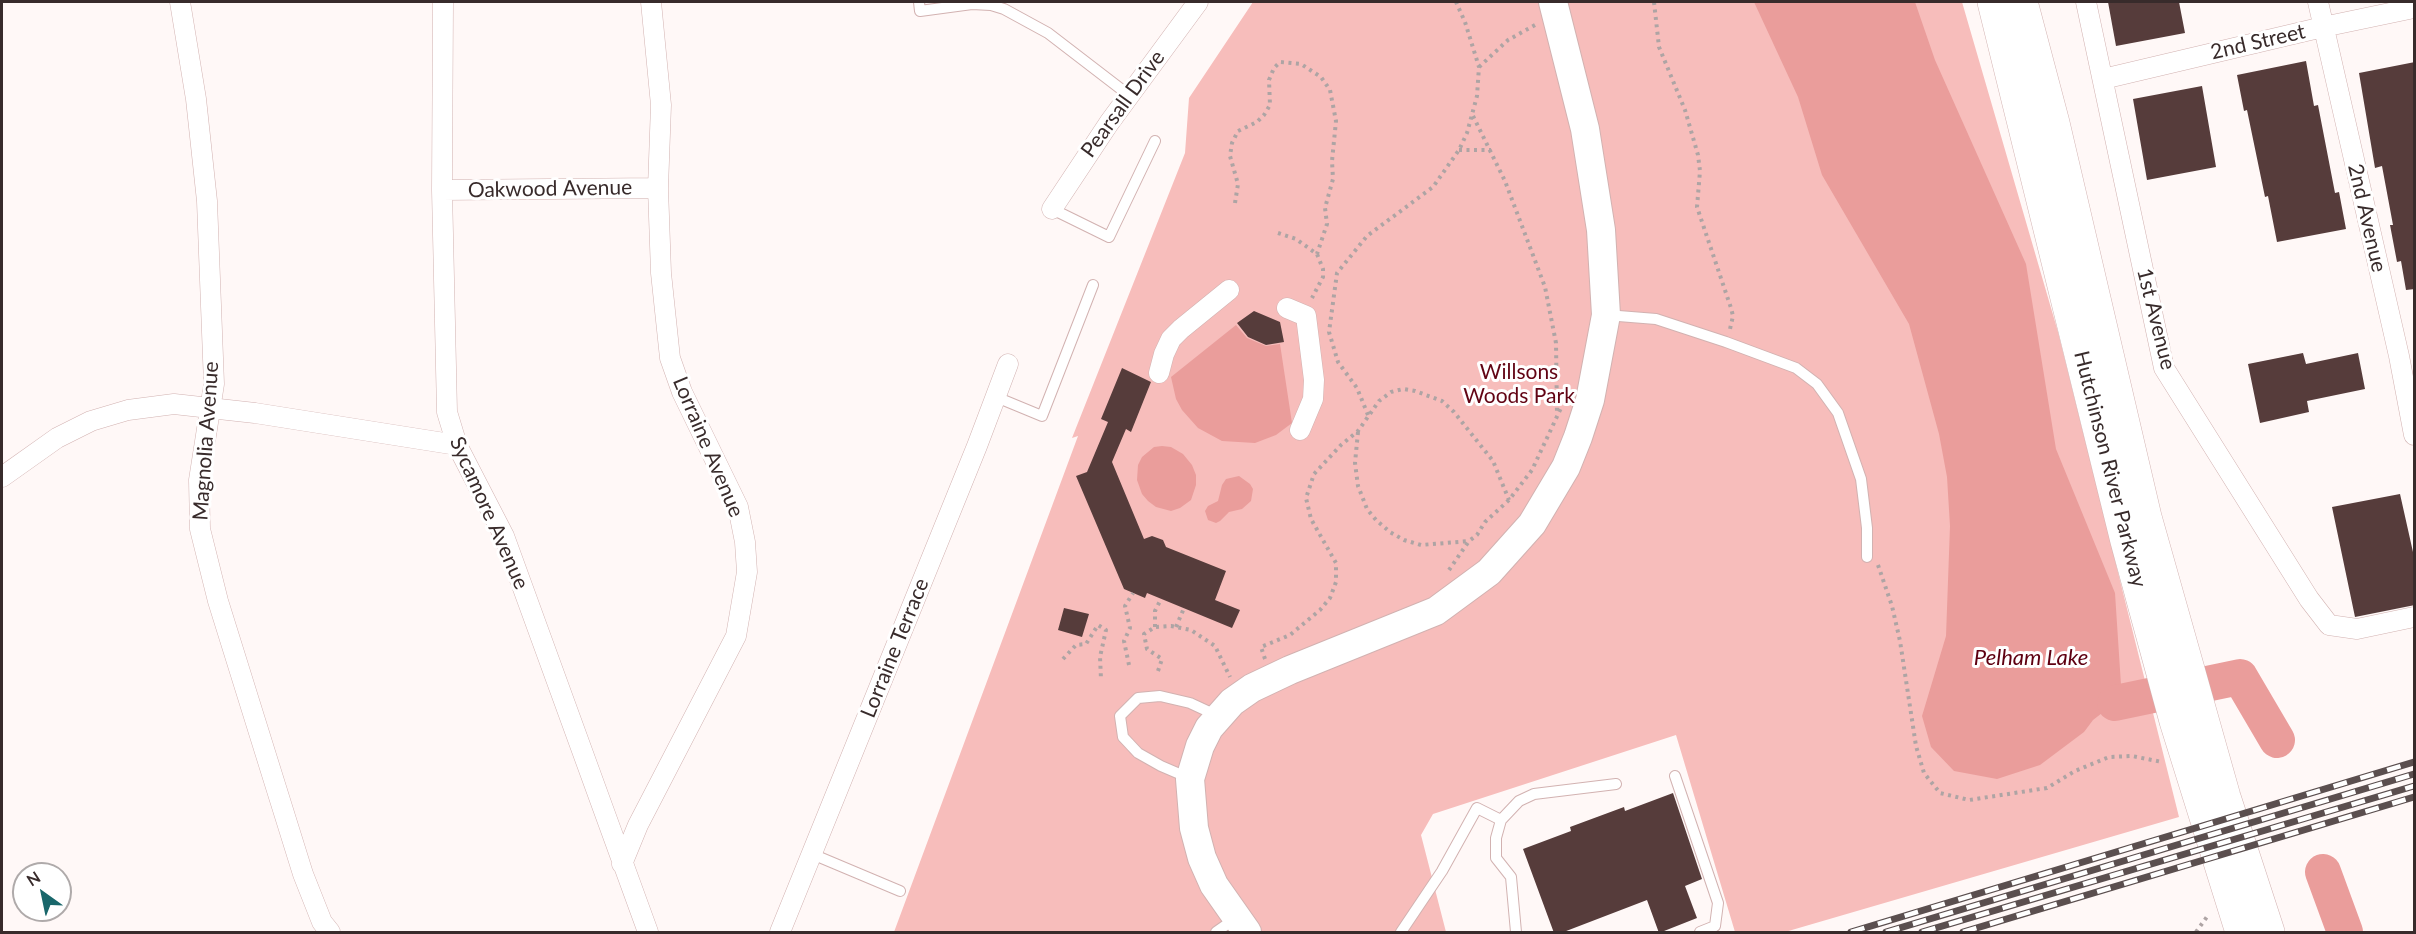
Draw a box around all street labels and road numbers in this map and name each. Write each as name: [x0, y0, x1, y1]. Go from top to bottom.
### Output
street label: 2nd Street: [2208, 19, 2308, 65]
street label: Pearsall Drive: [1076, 46, 1170, 162]
street label: 2nd Avenue: [2342, 161, 2392, 275]
street label: Oakwood Avenue: [468, 175, 632, 203]
street label: 1st Avenue: [2131, 266, 2181, 372]
street label: Hutchinson River Parkway: [2068, 348, 2152, 590]
street label: Magnolia Avenue: [188, 361, 224, 521]
street label: Lorraine Avenue: [667, 373, 749, 521]
street label: Sycamore Avenue: [444, 433, 534, 593]
street label: Lorraine Terrace: [856, 575, 934, 721]

